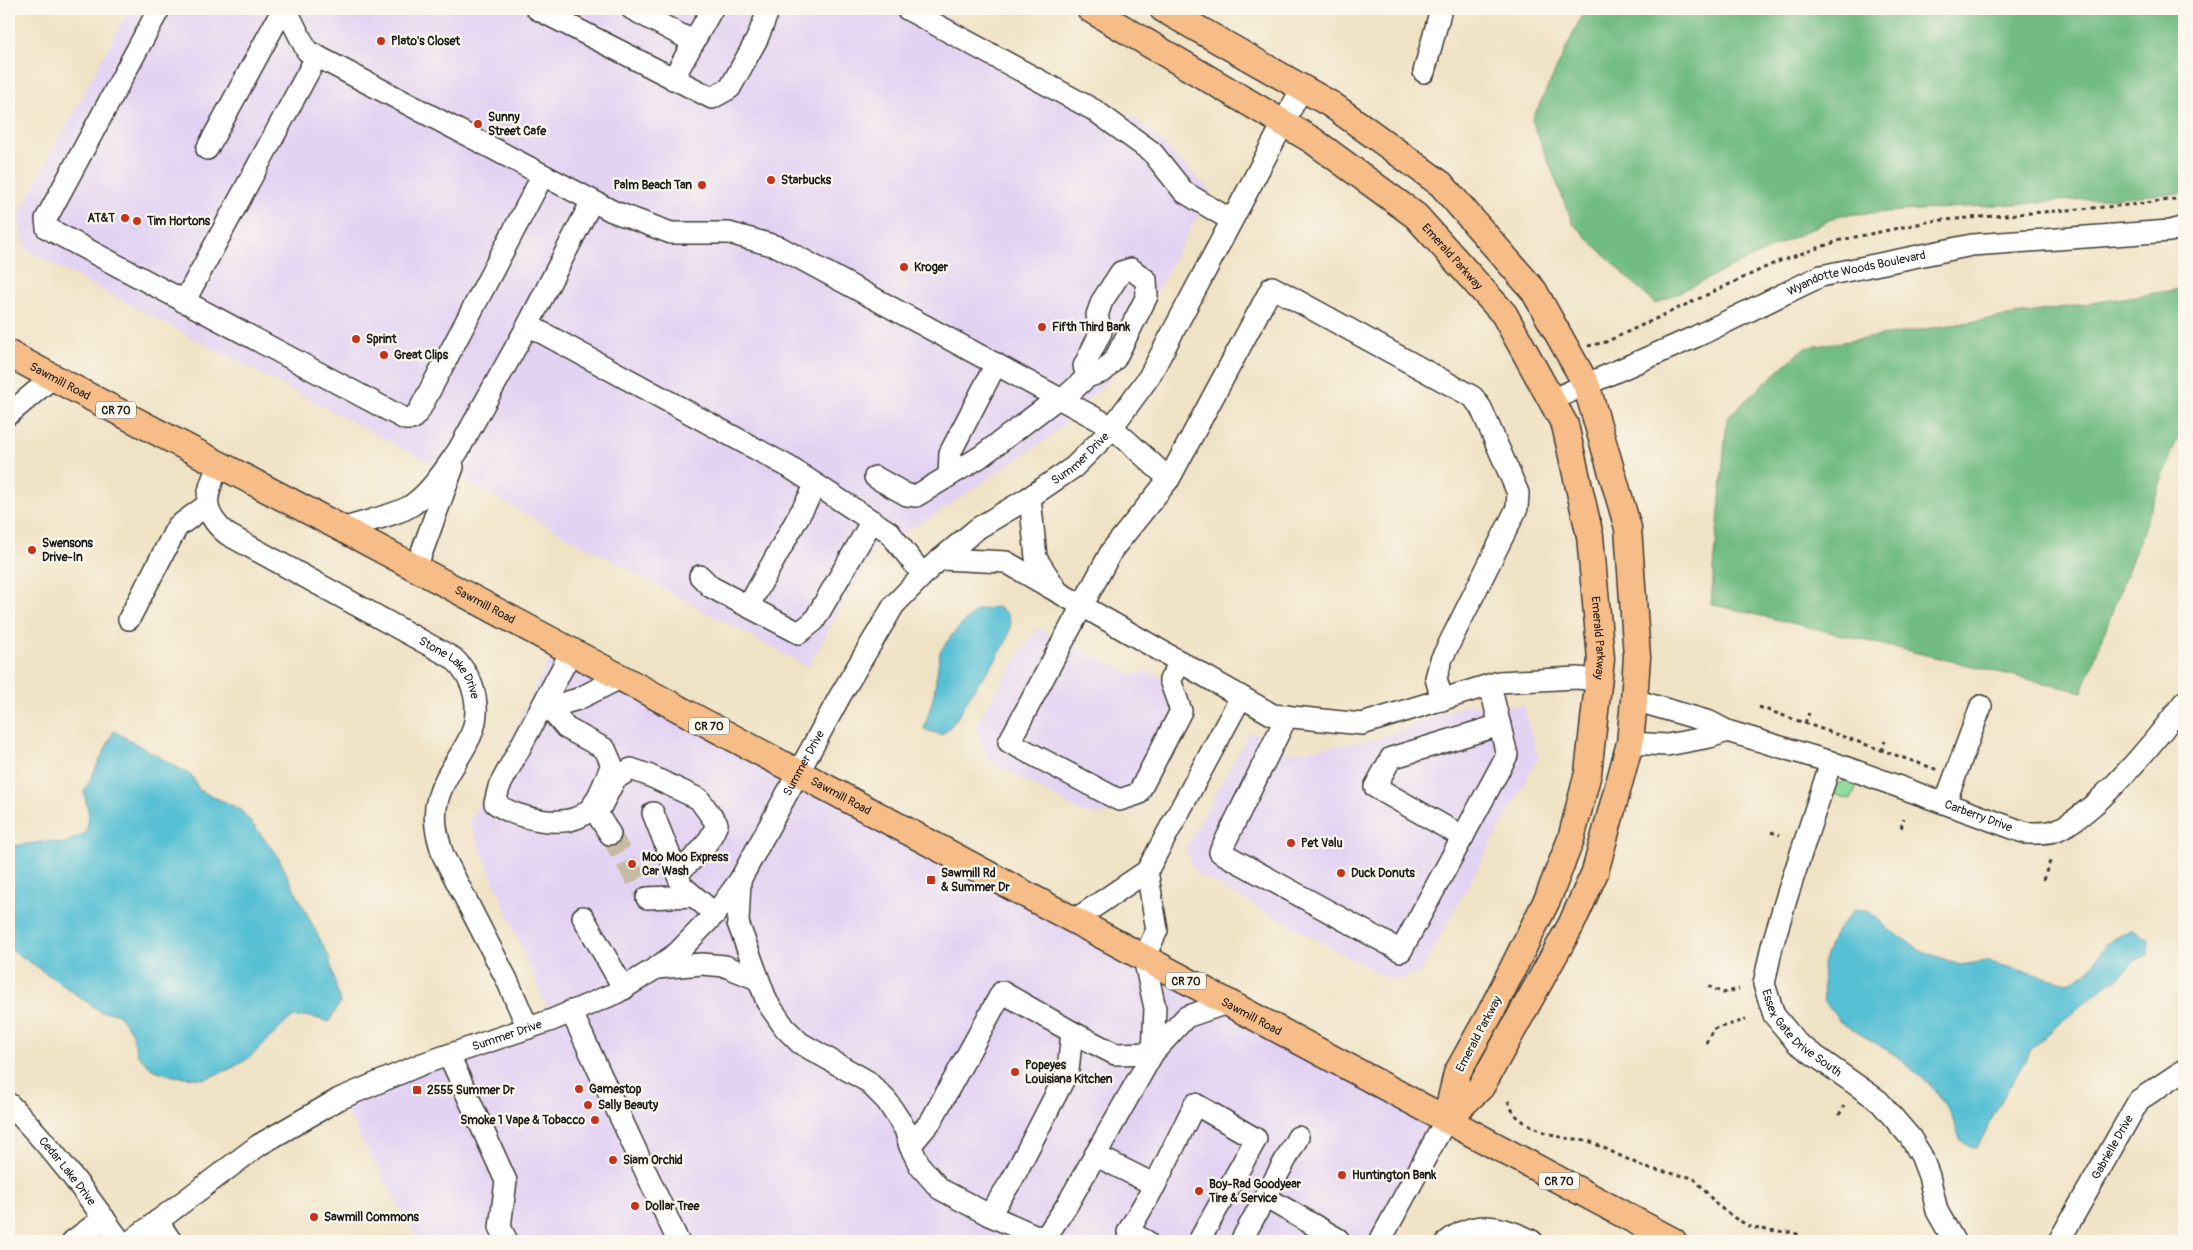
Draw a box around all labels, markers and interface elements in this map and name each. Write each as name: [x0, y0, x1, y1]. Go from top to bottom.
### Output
place label: Plato's Closet: [391, 34, 461, 49]
marker: Plato's Closet: [375, 35, 387, 47]
place label: Sunny Street Cafe: [488, 110, 547, 139]
marker: Sunny Street Cafe: [472, 118, 484, 130]
place label: Starbucks: [781, 173, 832, 188]
marker: Starbucks: [765, 174, 777, 186]
place label: Palm Beach Tan: [614, 178, 692, 193]
marker: Palm Beach Tan: [696, 179, 708, 191]
place label: AT&T: [87, 211, 115, 226]
marker: AT&T: [119, 212, 131, 224]
place label: Tim Hortons: [146, 214, 211, 229]
marker: Tim Hortons: [131, 215, 143, 227]
street label: Emerald Parkway: [1419, 220, 1486, 293]
street label: Wyandotte Woods Boulevard: [1784, 247, 1927, 299]
place label: Kroger: [914, 260, 949, 275]
marker: Kroger: [898, 261, 910, 273]
place label: Fifth Third Bank: [1052, 320, 1131, 335]
marker: Fifth Third Bank: [1036, 321, 1048, 333]
place label: Sprint: [366, 332, 398, 347]
marker: Sprint: [350, 333, 362, 345]
place label: Great Clips: [394, 348, 449, 363]
marker: Great Clips: [378, 349, 390, 361]
street label: Sawmill Road: [27, 359, 93, 403]
road number: CR 70: [96, 402, 136, 418]
street label: Summer Drive: [1048, 429, 1112, 488]
place label: Swensons Drive-In: [42, 536, 94, 565]
marker: Swensons Drive-In: [26, 544, 38, 556]
street label: Sawmill Road: [452, 582, 518, 627]
street label: Emerald Parkway: [1588, 595, 1609, 680]
street label: Stone Lake Drive: [416, 633, 483, 700]
road number: CR 70: [689, 718, 729, 734]
street label: Summer Drive: [780, 727, 828, 798]
street label: Sawmill Road: [808, 773, 874, 818]
street label: Carberry Drive: [1943, 797, 2015, 835]
place label: Pet Valu: [1301, 836, 1343, 851]
marker: Pet Valu: [1285, 837, 1297, 849]
place label: Moo Moo Express Car Wash: [642, 850, 729, 879]
marker: Moo Moo Express Car Wash: [626, 858, 638, 870]
place label: Sawmill Rd & Summer Dr: [941, 866, 1010, 895]
place label: Duck Donuts: [1351, 866, 1416, 881]
marker: Duck Donuts: [1335, 867, 1347, 879]
marker: Sawmill Rd & Summer Dr: [925, 874, 937, 886]
road number: CR 70: [1166, 972, 1206, 989]
street label: Essex Gate Drive South: [1759, 987, 1845, 1080]
street label: Emerald Parkway: [1453, 993, 1505, 1075]
street label: Sawmill Road: [1218, 994, 1284, 1039]
street label: Summer Drive: [470, 1017, 544, 1054]
place label: Popeyes Louisiana Kitchen: [1025, 1058, 1113, 1087]
marker: Popeyes Louisiana Kitchen: [1009, 1066, 1021, 1078]
place label: Gamestop: [589, 1082, 642, 1097]
place label: 2555 Summer Dr: [427, 1083, 515, 1098]
marker: Gamestop: [573, 1083, 585, 1095]
marker: 2555 Summer Dr: [411, 1084, 423, 1096]
place label: Sally Beauty: [598, 1098, 659, 1113]
marker: Sally Beauty: [582, 1099, 594, 1111]
street label: Gabrielle Drive: [2088, 1112, 2137, 1182]
place label: Smoke 1 Vape & Tobacco: [460, 1113, 586, 1128]
marker: Smoke 1 Vape & Tobacco: [589, 1114, 601, 1126]
street label: Cedar Lake Drive: [36, 1134, 99, 1208]
place label: Siam Orchid: [623, 1153, 683, 1168]
marker: Siam Orchid: [607, 1154, 619, 1166]
place label: Huntington Bank: [1352, 1168, 1437, 1183]
marker: Huntington Bank: [1336, 1169, 1348, 1181]
road number: CR 70: [1539, 1172, 1579, 1190]
place label: Boy-Rad Goodyear Tire & Service: [1208, 1177, 1302, 1206]
marker: Boy-Rad Goodyear Tire & Service: [1193, 1185, 1205, 1197]
place label: Dollar Tree: [645, 1199, 700, 1214]
marker: Dollar Tree: [629, 1200, 641, 1212]
place label: Sawmill Commons: [324, 1210, 419, 1225]
marker: Sawmill Commons: [308, 1211, 320, 1223]

